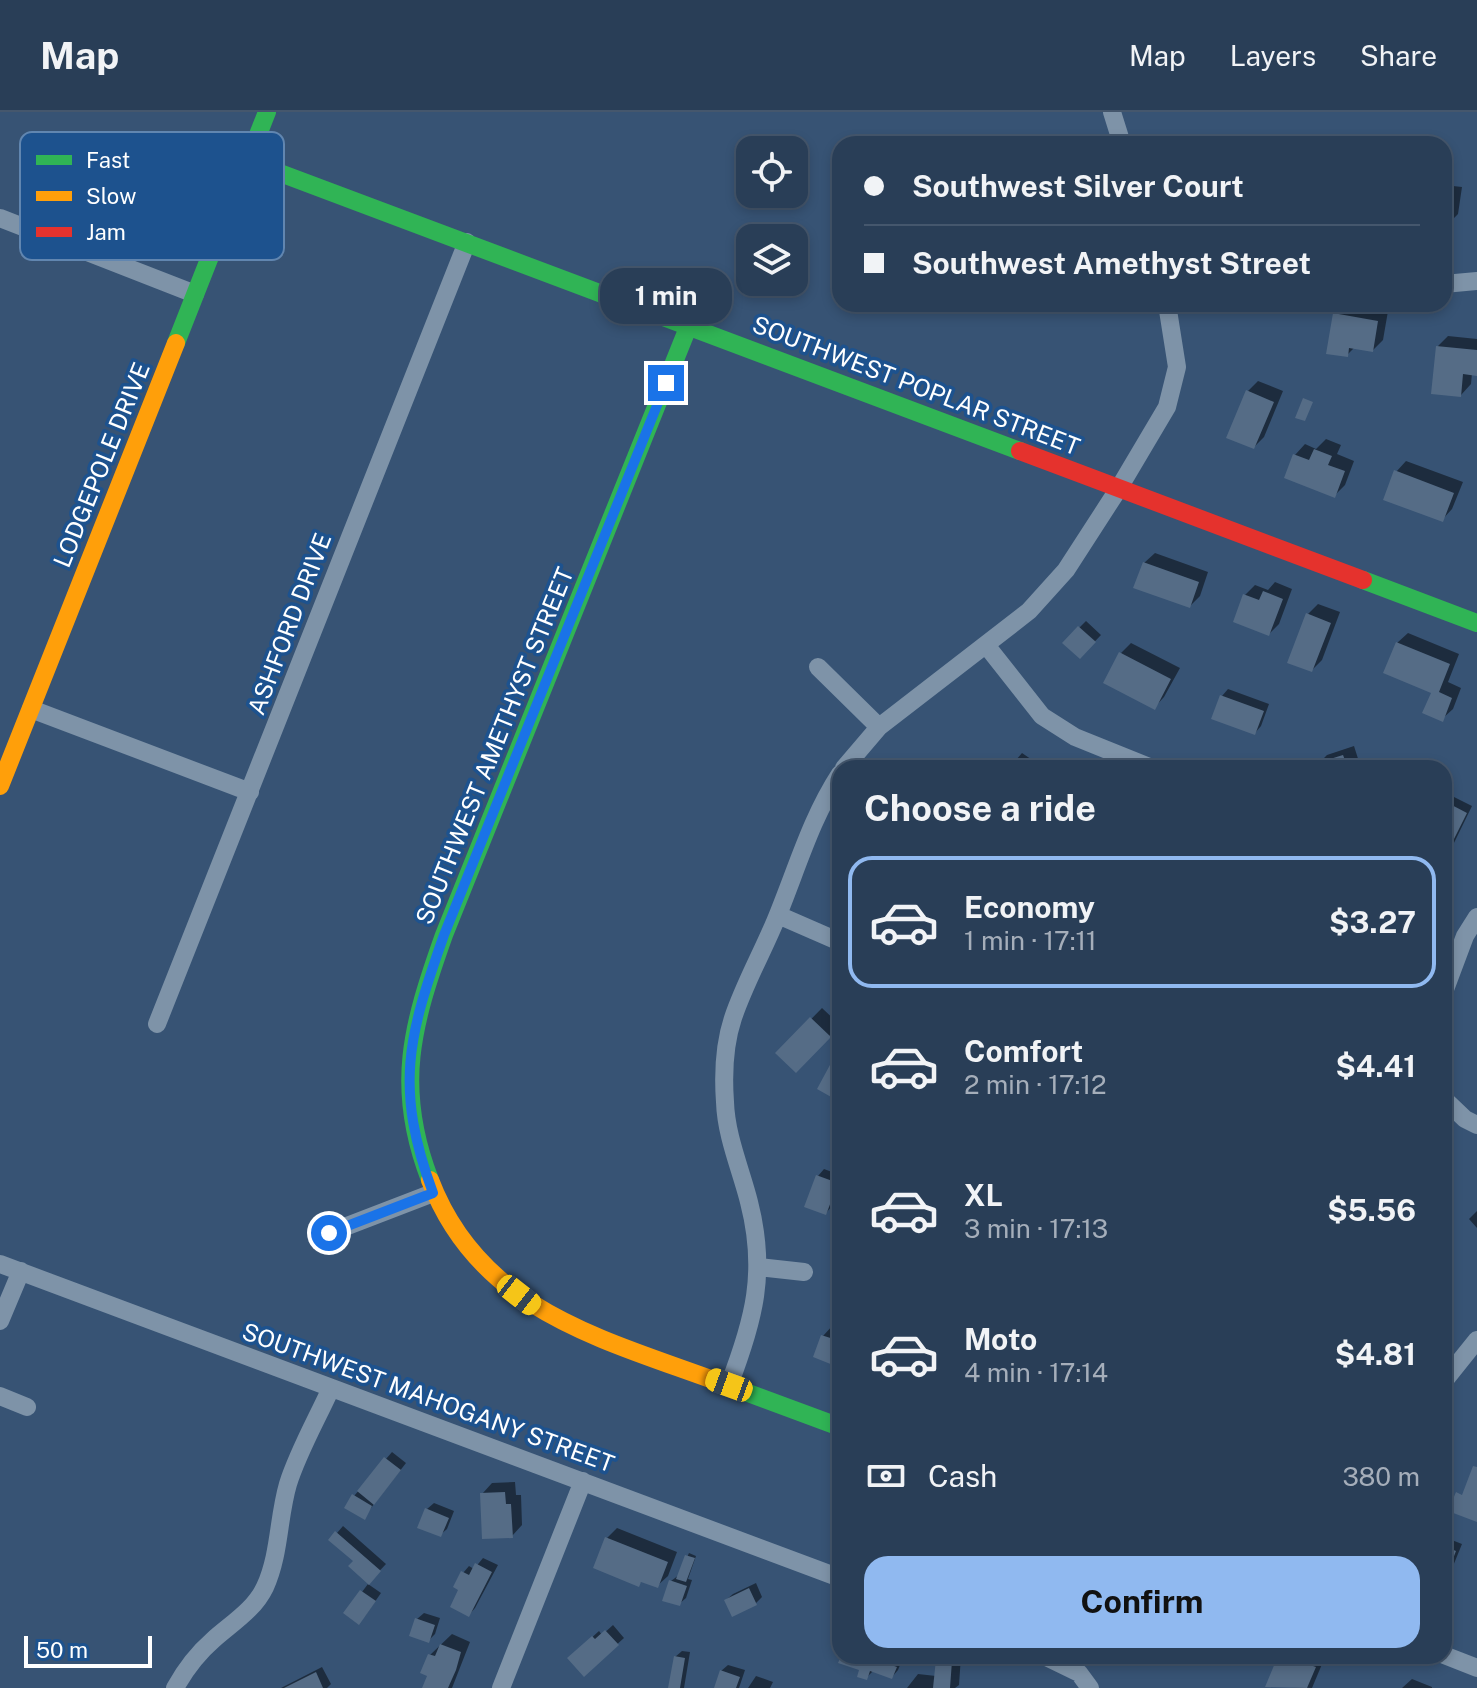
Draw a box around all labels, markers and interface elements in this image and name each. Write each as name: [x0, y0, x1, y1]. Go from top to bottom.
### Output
text: Map: [40, 33, 119, 78]
text: Map: [1129, 39, 1186, 72]
text: Layers: [1230, 39, 1316, 72]
text: Share: [1360, 39, 1437, 72]
legend: [20, 132, 284, 260]
map controls: [736, 136, 808, 296]
button: locate: [736, 136, 808, 208]
text: Fast: [86, 147, 130, 173]
text: Southwest Silver Court: [912, 168, 1244, 204]
text: Slow: [86, 183, 136, 209]
text: Jam: [86, 219, 126, 245]
button: layers: [736, 224, 808, 296]
text: Southwest Amethyst Street: [912, 245, 1311, 281]
callout: 1 min: [600, 267, 732, 323]
text: 1 min: [635, 280, 697, 311]
street label: SOUTHWEST POPLAR STREET: [749, 310, 1084, 461]
street label: LODGEPOLE DRIVE: [47, 358, 155, 571]
route end: [648, 365, 684, 401]
street label: ASHFORD DRIVE: [242, 529, 337, 718]
street label: SOUTHWEST AMETHYST STREET: [409, 563, 579, 928]
text: Choose a ride: [864, 787, 1096, 829]
icon: car: [868, 886, 940, 958]
text: Economy: [964, 889, 1095, 925]
text: $3.27: [1329, 904, 1416, 940]
text: 1 min · 17:11: [964, 925, 1097, 956]
icon: car: [868, 1030, 940, 1102]
text: Comfort: [964, 1033, 1083, 1069]
text: $4.41: [1335, 1048, 1416, 1084]
text: 2 min · 17:12: [964, 1069, 1106, 1100]
icon: car: [868, 1174, 940, 1246]
text: XL: [964, 1177, 1003, 1213]
text: $5.56: [1327, 1192, 1416, 1228]
text: 3 min · 17:13: [964, 1213, 1108, 1244]
route start: [311, 1215, 347, 1251]
car: [493, 1271, 545, 1319]
street label: SOUTHWEST MAHOGANY STREET: [238, 1317, 618, 1478]
icon: car: [868, 1318, 940, 1390]
text: Moto: [964, 1321, 1037, 1357]
text: $4.81: [1335, 1336, 1416, 1372]
text: 4 min · 17:14: [964, 1357, 1108, 1388]
car: [702, 1366, 756, 1404]
icon: cash: [864, 1454, 908, 1498]
text: Cash: [928, 1458, 997, 1494]
text: 380 m: [1342, 1461, 1420, 1492]
button: Confirm: [864, 1556, 1420, 1648]
scale bar: [24, 1632, 152, 1668]
text: 50 m: [36, 1637, 88, 1663]

